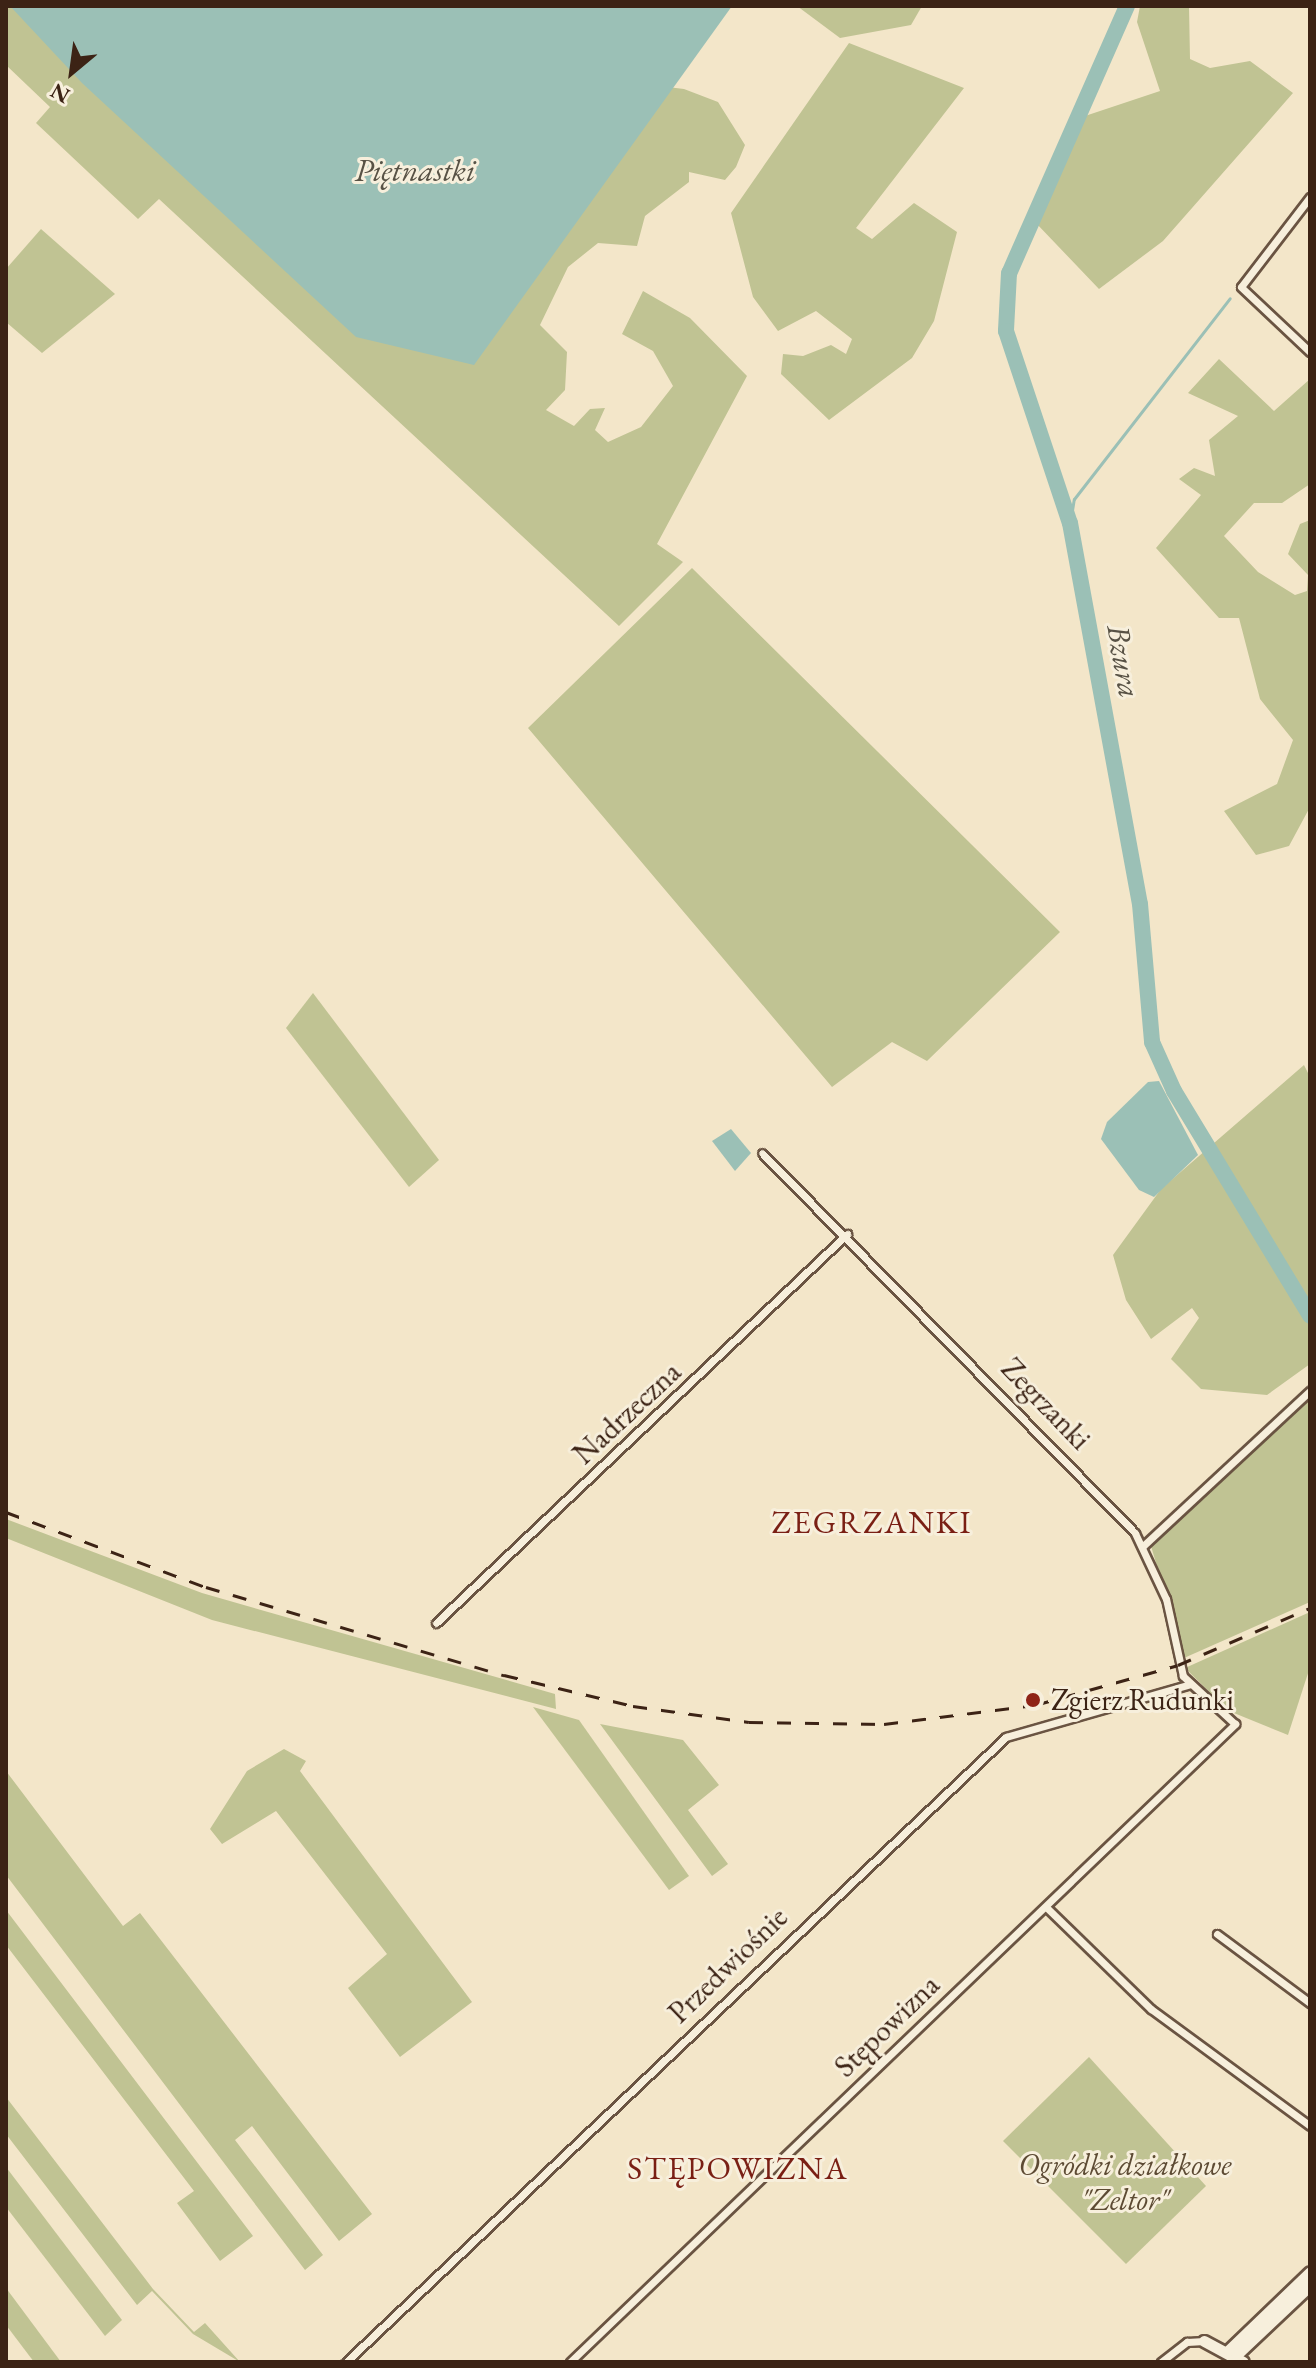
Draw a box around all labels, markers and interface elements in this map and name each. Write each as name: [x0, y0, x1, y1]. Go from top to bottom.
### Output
north arrow: [32, 32, 112, 112]
text: N: [45, 76, 75, 110]
water label: Piętnastki: [354, 151, 476, 189]
water label: Bzura: [1099, 621, 1149, 701]
street label: Zegrzanki: [994, 1351, 1098, 1457]
street label: Nadrzeczna: [566, 1354, 688, 1472]
district label: ZEGRZANKI: [772, 1503, 972, 1541]
place label: Zgierz Rudunki: [1051, 1682, 1234, 1718]
marker: Zgierz Rudunki: [1022, 1689, 1044, 1711]
street label: Przedwiośnie: [661, 1899, 795, 2031]
street label: Stępowizna: [827, 1967, 947, 2085]
park label: Ogródki działkowe "Zeltor": [1019, 2147, 1231, 2218]
district label: STĘPOWIZNA: [627, 2149, 849, 2187]

